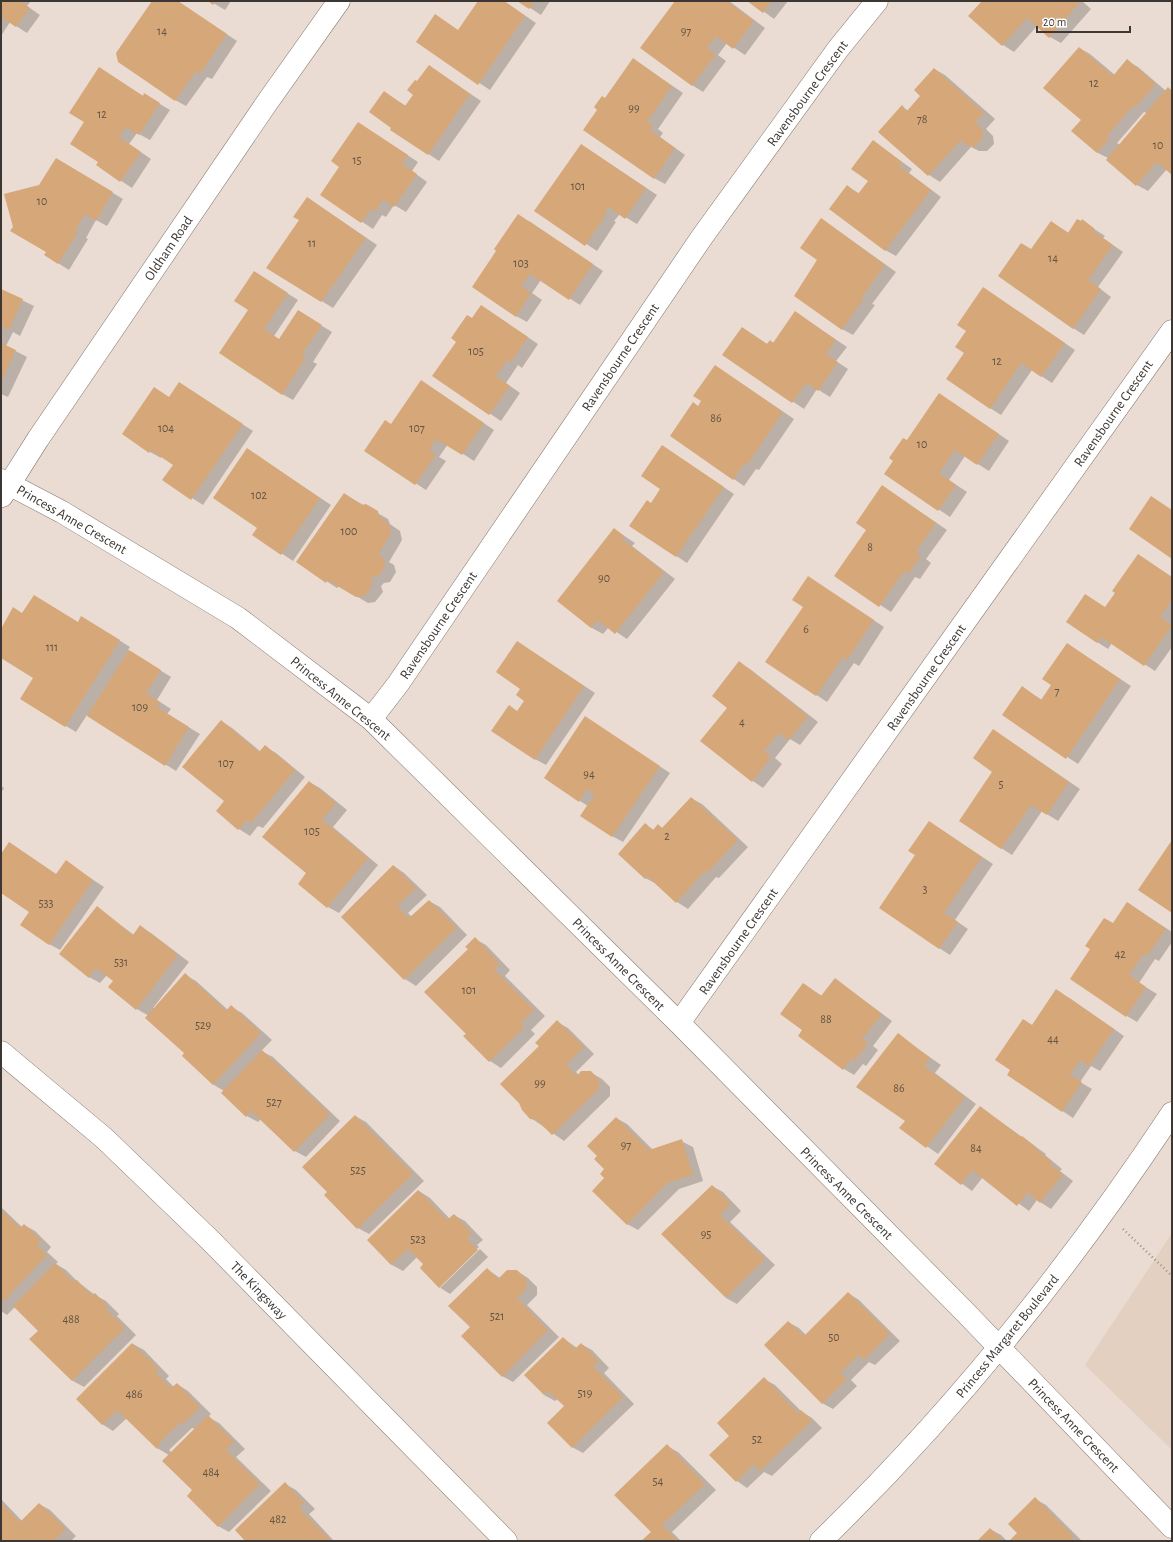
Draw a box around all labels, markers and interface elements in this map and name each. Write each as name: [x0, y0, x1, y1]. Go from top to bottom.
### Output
scale bar: [1037, 8, 1130, 34]
text: 20 m: [1043, 16, 1066, 28]
house number: 14: [157, 25, 167, 37]
house number: 97: [681, 25, 691, 37]
street label: Ravensbourne Crescent: [765, 38, 851, 149]
house number: 12: [1089, 77, 1099, 89]
house number: 99: [628, 102, 640, 114]
house number: 12: [97, 108, 107, 120]
house number: 78: [917, 113, 928, 125]
house number: 10: [1153, 139, 1163, 151]
house number: 15: [352, 154, 362, 166]
house number: 101: [571, 180, 585, 192]
house number: 10: [37, 195, 47, 207]
street label: Oldham Road: [142, 214, 195, 283]
house number: 11: [308, 237, 316, 249]
house number: 14: [1048, 252, 1058, 264]
house number: 103: [513, 257, 529, 269]
street label: Ravensbourne Crescent: [580, 301, 662, 414]
house number: 105: [468, 345, 484, 357]
house number: 12: [992, 355, 1002, 367]
street label: Ravensbourne Crescent: [1072, 357, 1156, 469]
house number: 86: [710, 412, 722, 424]
house number: 104: [158, 422, 174, 434]
house number: 107: [409, 422, 425, 434]
house number: 10: [917, 438, 927, 450]
street label: Princess Anne Crescent: [14, 483, 129, 557]
house number: 102: [251, 489, 267, 501]
house number: 100: [341, 525, 357, 537]
house number: 8: [867, 541, 873, 553]
street label: Ravensbourne Crescent: [398, 569, 480, 682]
house number: 90: [598, 572, 610, 584]
street label: Ravensbourne Crescent: [885, 621, 969, 733]
house number: 6: [803, 623, 809, 635]
house number: 111: [46, 641, 58, 653]
street label: Princess Anne Crescent: [288, 654, 394, 744]
house number: 7: [1054, 685, 1060, 697]
house number: 109: [132, 701, 148, 713]
house number: 4: [739, 716, 745, 728]
house number: 107: [218, 757, 234, 769]
house number: 94: [583, 768, 595, 780]
house number: 5: [998, 778, 1004, 790]
house number: 105: [304, 825, 320, 837]
house number: 2: [664, 830, 670, 842]
house number: 3: [923, 883, 928, 895]
street label: Ravensbourne Crescent: [697, 885, 781, 997]
house number: 533: [39, 897, 54, 909]
street label: Princess Anne Crescent: [569, 916, 668, 1014]
house number: 42: [1114, 948, 1126, 960]
house number: 531: [114, 956, 128, 968]
house number: 101: [462, 984, 476, 996]
house number: 88: [820, 1013, 832, 1025]
house number: 529: [195, 1019, 211, 1031]
house number: 44: [1047, 1033, 1059, 1045]
house number: 99: [534, 1077, 546, 1089]
house number: 86: [893, 1082, 905, 1094]
house number: 527: [266, 1096, 282, 1108]
house number: 97: [621, 1139, 631, 1151]
house number: 84: [970, 1142, 982, 1154]
street label: Princess Anne Crescent: [797, 1145, 896, 1243]
house number: 525: [350, 1164, 366, 1176]
house number: 95: [701, 1228, 711, 1240]
house number: 523: [410, 1233, 426, 1245]
street label: The Kingsway: [227, 1259, 289, 1322]
street label: Princess Margaret Boulevard: [954, 1272, 1062, 1401]
house number: 521: [490, 1310, 504, 1322]
house number: 488: [62, 1313, 80, 1325]
house number: 50: [828, 1331, 840, 1343]
street label: Princess Anne Crescent: [1025, 1376, 1122, 1476]
house number: 519: [578, 1387, 593, 1399]
house number: 486: [125, 1388, 143, 1400]
house number: 52: [752, 1433, 763, 1445]
house number: 484: [202, 1466, 220, 1478]
house number: 54: [653, 1475, 664, 1487]
house number: 482: [270, 1513, 287, 1525]

